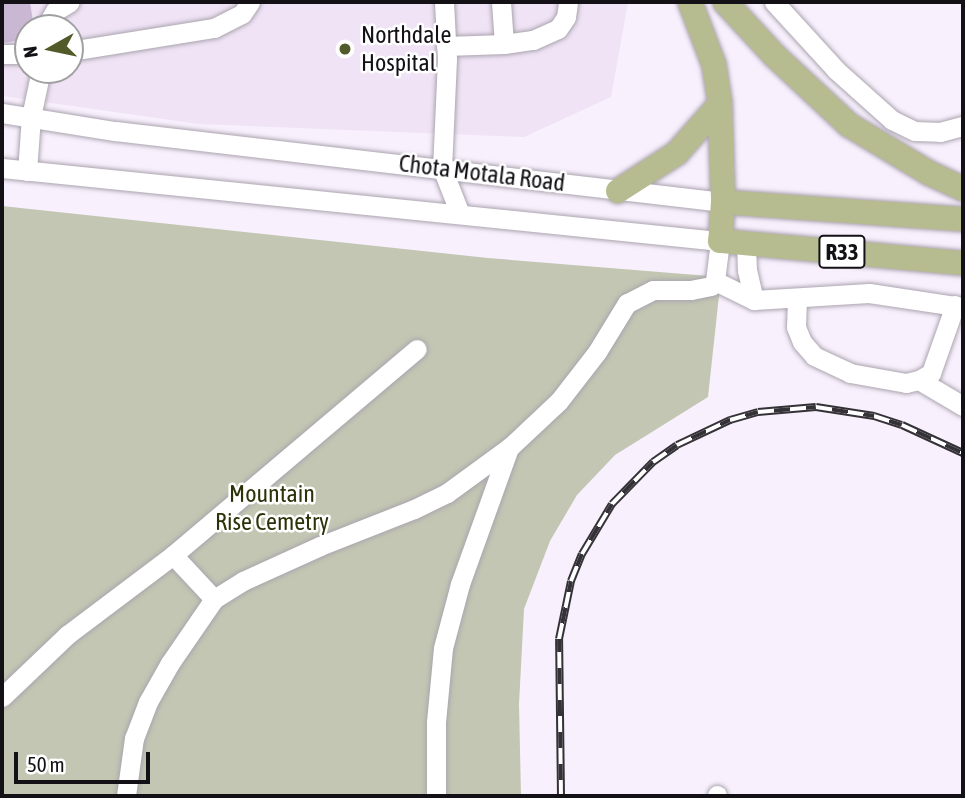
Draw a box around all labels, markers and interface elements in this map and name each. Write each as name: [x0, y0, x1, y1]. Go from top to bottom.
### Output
north arrow: [14, 14, 84, 84]
place label: Northdale Hospital: [361, 21, 451, 77]
marker: Northdale Hospital: [335, 39, 355, 59]
text: N: [18, 45, 42, 59]
street label: Chota Motala Road: [397, 149, 567, 197]
road number: R33: [818, 232, 866, 272]
park label: Mountain Rise Cemetry: [215, 480, 329, 536]
scale bar: [18, 738, 154, 782]
text: 50 m: [27, 752, 65, 776]

